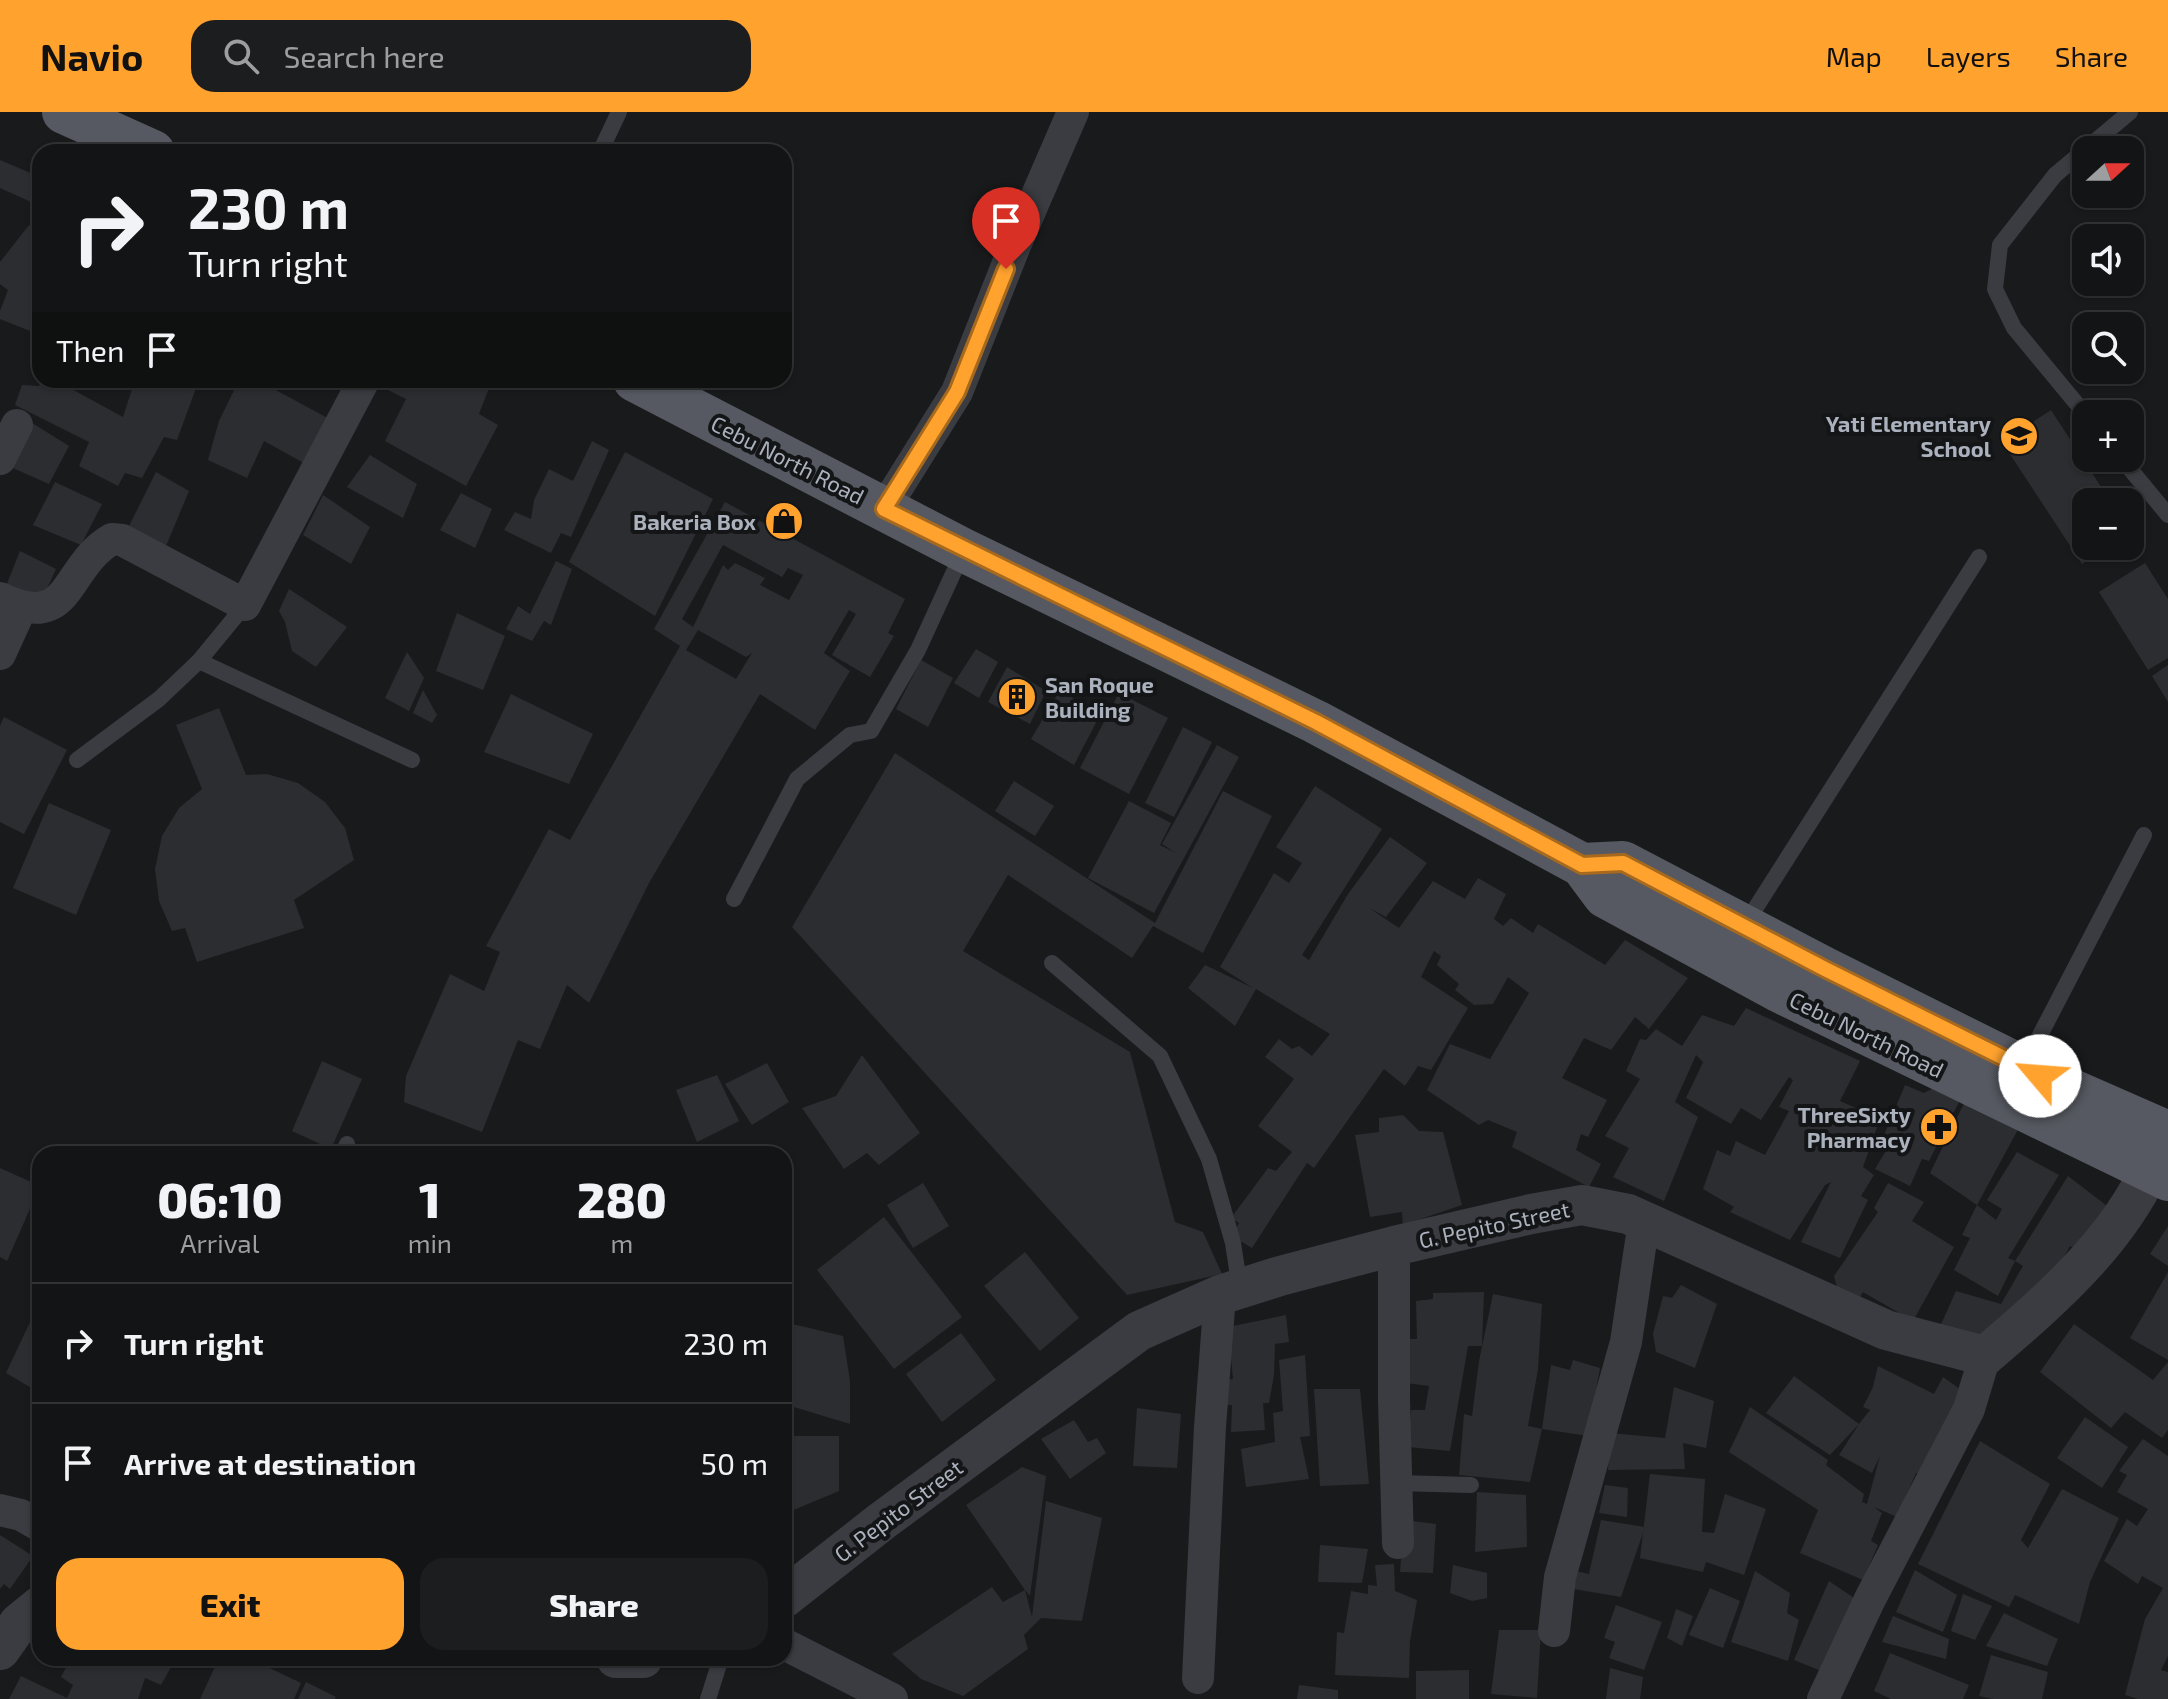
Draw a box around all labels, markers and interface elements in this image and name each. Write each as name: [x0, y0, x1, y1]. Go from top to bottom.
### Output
search box: [191, 20, 751, 92]
text: Navio: [40, 33, 143, 79]
icon: search: [219, 34, 263, 78]
text: Search here: [283, 38, 445, 74]
text: Map: [1826, 39, 1882, 73]
text: Layers: [1926, 39, 2011, 73]
text: Share: [2055, 39, 2128, 73]
north arrow: [2072, 136, 2144, 208]
map controls: [2072, 136, 2144, 560]
text: 230 m: [188, 173, 349, 240]
icon: right: [56, 176, 160, 280]
pin: [972, 187, 1040, 269]
icon: arrive: [984, 199, 1028, 243]
button: sound: [2072, 224, 2144, 296]
text: Turn right: [188, 241, 348, 284]
button: search: [2072, 312, 2144, 384]
icon: arrive: [140, 328, 184, 372]
text: Then: [56, 332, 124, 368]
button: +: [2072, 400, 2144, 472]
street label: Cebu North Road: [707, 409, 869, 509]
place label: Yati Elementary School: [1826, 410, 1992, 461]
school or university icon: Yati Elementary School: [1998, 415, 2040, 457]
button: −: [2072, 488, 2144, 560]
shop icon: Bakeria Box: [763, 500, 805, 542]
place label: Bakeria Box: [633, 508, 757, 534]
place label: San Roque Building: [1045, 671, 1154, 722]
building icon: San Roque Building: [996, 676, 1038, 718]
street label: Cebu North Road: [1786, 986, 1948, 1082]
position arrow: [1998, 1034, 2082, 1118]
place label: ThreeSixty Pharmacy: [1798, 1101, 1912, 1153]
pharmacy icon: ThreeSixty Pharmacy: [1918, 1106, 1960, 1148]
text: 06:10: [157, 1170, 282, 1228]
text: 1: [419, 1170, 441, 1228]
text: 280: [577, 1170, 667, 1228]
street label: G. Pepito Street: [1416, 1195, 1572, 1253]
text: Arrival: [180, 1227, 259, 1258]
text: min: [408, 1227, 452, 1258]
text: m: [611, 1227, 633, 1258]
icon: right: [56, 1321, 100, 1365]
text: Turn right: [124, 1325, 264, 1361]
text: 230 m: [683, 1325, 768, 1361]
icon: arrive: [56, 1441, 100, 1485]
text: Arrive at destination: [124, 1445, 416, 1481]
text: 50 m: [701, 1445, 768, 1481]
street label: G. Pepito Street: [829, 1453, 967, 1567]
button: Exit: [56, 1558, 404, 1650]
button: Share: [420, 1558, 768, 1650]

